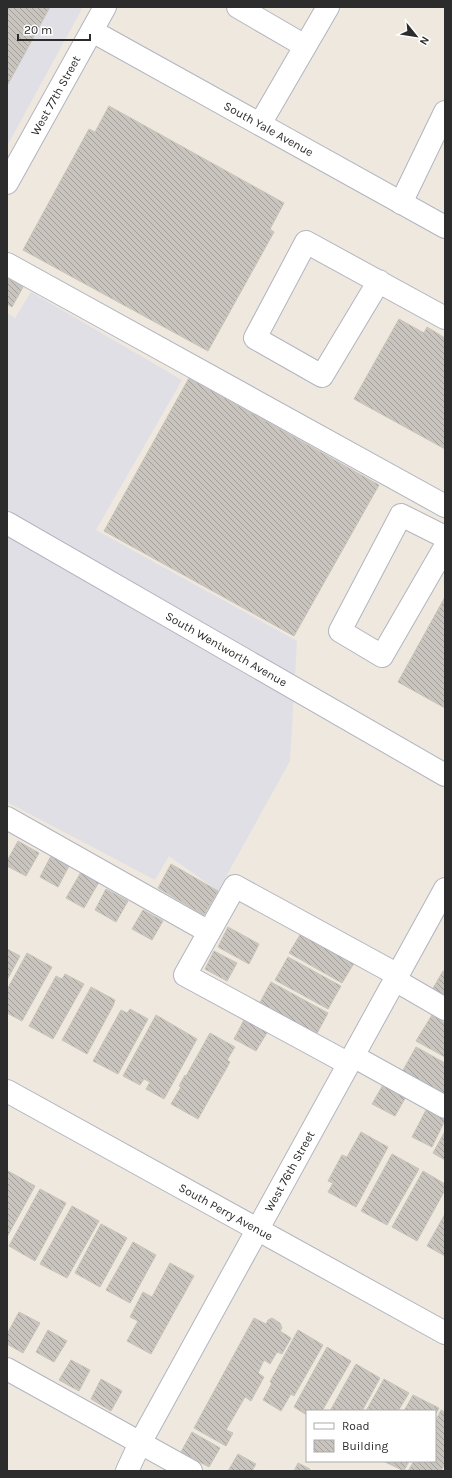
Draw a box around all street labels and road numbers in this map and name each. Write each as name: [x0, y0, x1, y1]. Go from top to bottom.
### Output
street label: West 77th Street: [28, 53, 84, 138]
street label: South Yale Avenue: [221, 99, 316, 159]
street label: South Wentworth Avenue: [163, 609, 290, 690]
street label: West 76th Street: [262, 1128, 318, 1214]
street label: South Perry Avenue: [176, 1180, 275, 1243]

